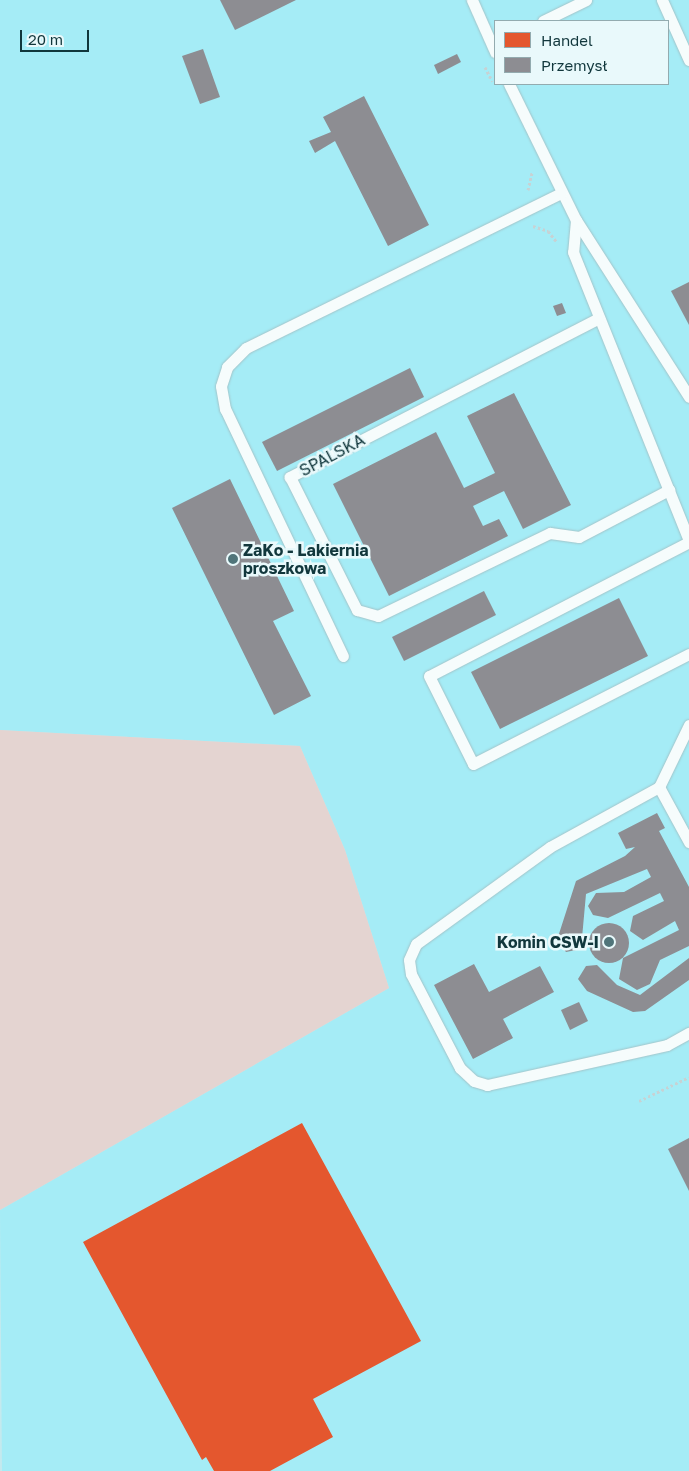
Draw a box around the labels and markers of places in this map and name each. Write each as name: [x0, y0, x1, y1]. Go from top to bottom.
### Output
place label: ZaKo - Lakiernia proszkowa: [243, 540, 369, 578]
marker: ZaKo - Lakiernia proszkowa: [227, 553, 239, 565]
place label: Komin CSW-I: [497, 932, 599, 952]
marker: Komin CSW-I: [603, 936, 615, 948]

